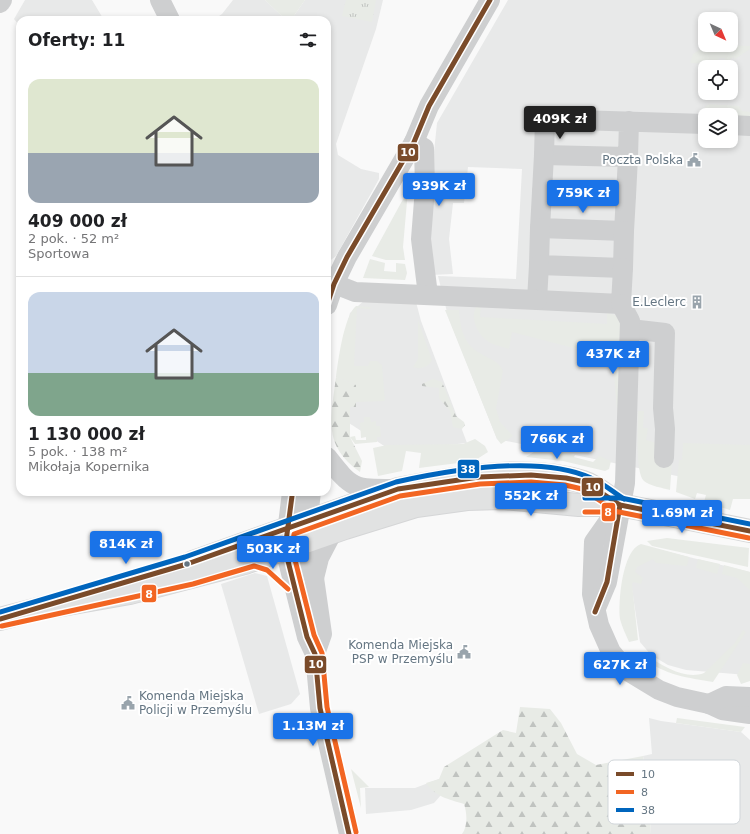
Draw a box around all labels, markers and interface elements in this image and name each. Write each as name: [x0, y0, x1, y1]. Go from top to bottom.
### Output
north arrow: [698, 12, 738, 52]
map controls: [698, 12, 738, 148]
icon: filters: [297, 29, 319, 51]
text: Oferty: 11: [28, 30, 125, 50]
button: locate: [698, 60, 738, 100]
icon: home: [138, 105, 210, 177]
pin: 409K zł: [523, 106, 597, 140]
button: layers: [698, 108, 738, 148]
text: 409K zł: [533, 111, 587, 126]
line badge: 10: [397, 143, 419, 162]
text: 10: [400, 146, 416, 159]
public building icon: Poczta Polska: [686, 152, 702, 168]
place label: Poczta Polska: [602, 153, 683, 167]
pin: 939K zł: [402, 173, 476, 207]
text: 939K zł: [412, 178, 466, 193]
pin: 759K zł: [546, 180, 620, 214]
text: 759K zł: [556, 185, 610, 200]
text: 409 000 zł: [28, 211, 127, 231]
text: 2 pok. · 52 m²: [28, 231, 119, 246]
text: Sportowa: [28, 246, 89, 261]
building icon: E.Leclerc: [689, 294, 705, 310]
place label: E.Leclerc: [632, 295, 686, 309]
icon: home: [138, 318, 210, 390]
pin: 437K zł: [576, 341, 650, 375]
text: 437K zł: [586, 346, 640, 361]
text: 1 130 000 zł: [28, 424, 145, 444]
pin: 766K zł: [520, 426, 594, 460]
text: 766K zł: [530, 431, 584, 446]
text: 5 pok. · 138 m²: [28, 444, 128, 459]
text: Mikołaja Kopernika: [28, 459, 150, 474]
line badge: 38: [457, 459, 480, 479]
text: 38: [460, 463, 476, 476]
line badge: 10: [581, 477, 604, 497]
text: 10: [585, 481, 601, 494]
pin: 552K zł: [494, 483, 568, 517]
text: 552K zł: [504, 488, 558, 503]
pin: 1.69M zł: [641, 500, 723, 534]
line badge: 8: [601, 502, 616, 522]
text: 1.69M zł: [651, 505, 713, 520]
text: 8: [604, 506, 612, 519]
pin: 814K zł: [89, 531, 163, 565]
text: 814K zł: [99, 536, 153, 551]
pin: 503K zł: [236, 536, 310, 570]
text: 503K zł: [246, 541, 300, 556]
unlabelled marker: [182, 559, 192, 569]
line badge: 8: [141, 584, 157, 603]
text: 8: [145, 588, 153, 601]
place label: Komenda Miejska PSP w Przemyślu: [348, 638, 453, 666]
public building icon: Komenda Miejska PSP w Przemyślu: [456, 644, 472, 660]
pin: 627K zł: [583, 652, 657, 686]
line badge: 10: [304, 655, 327, 674]
text: 627K zł: [593, 657, 647, 672]
text: 10: [308, 658, 324, 671]
place label: Komenda Miejska Policji w Przemyślu: [139, 689, 252, 717]
public building icon: Komenda Miejska Policji w Przemyślu: [120, 695, 136, 711]
pin: 1.13M zł: [272, 713, 354, 747]
text: 1.13M zł: [282, 718, 344, 733]
legend: [608, 760, 740, 824]
text: 10: [641, 768, 655, 781]
text: 8: [641, 786, 648, 799]
text: 38: [641, 804, 655, 817]

